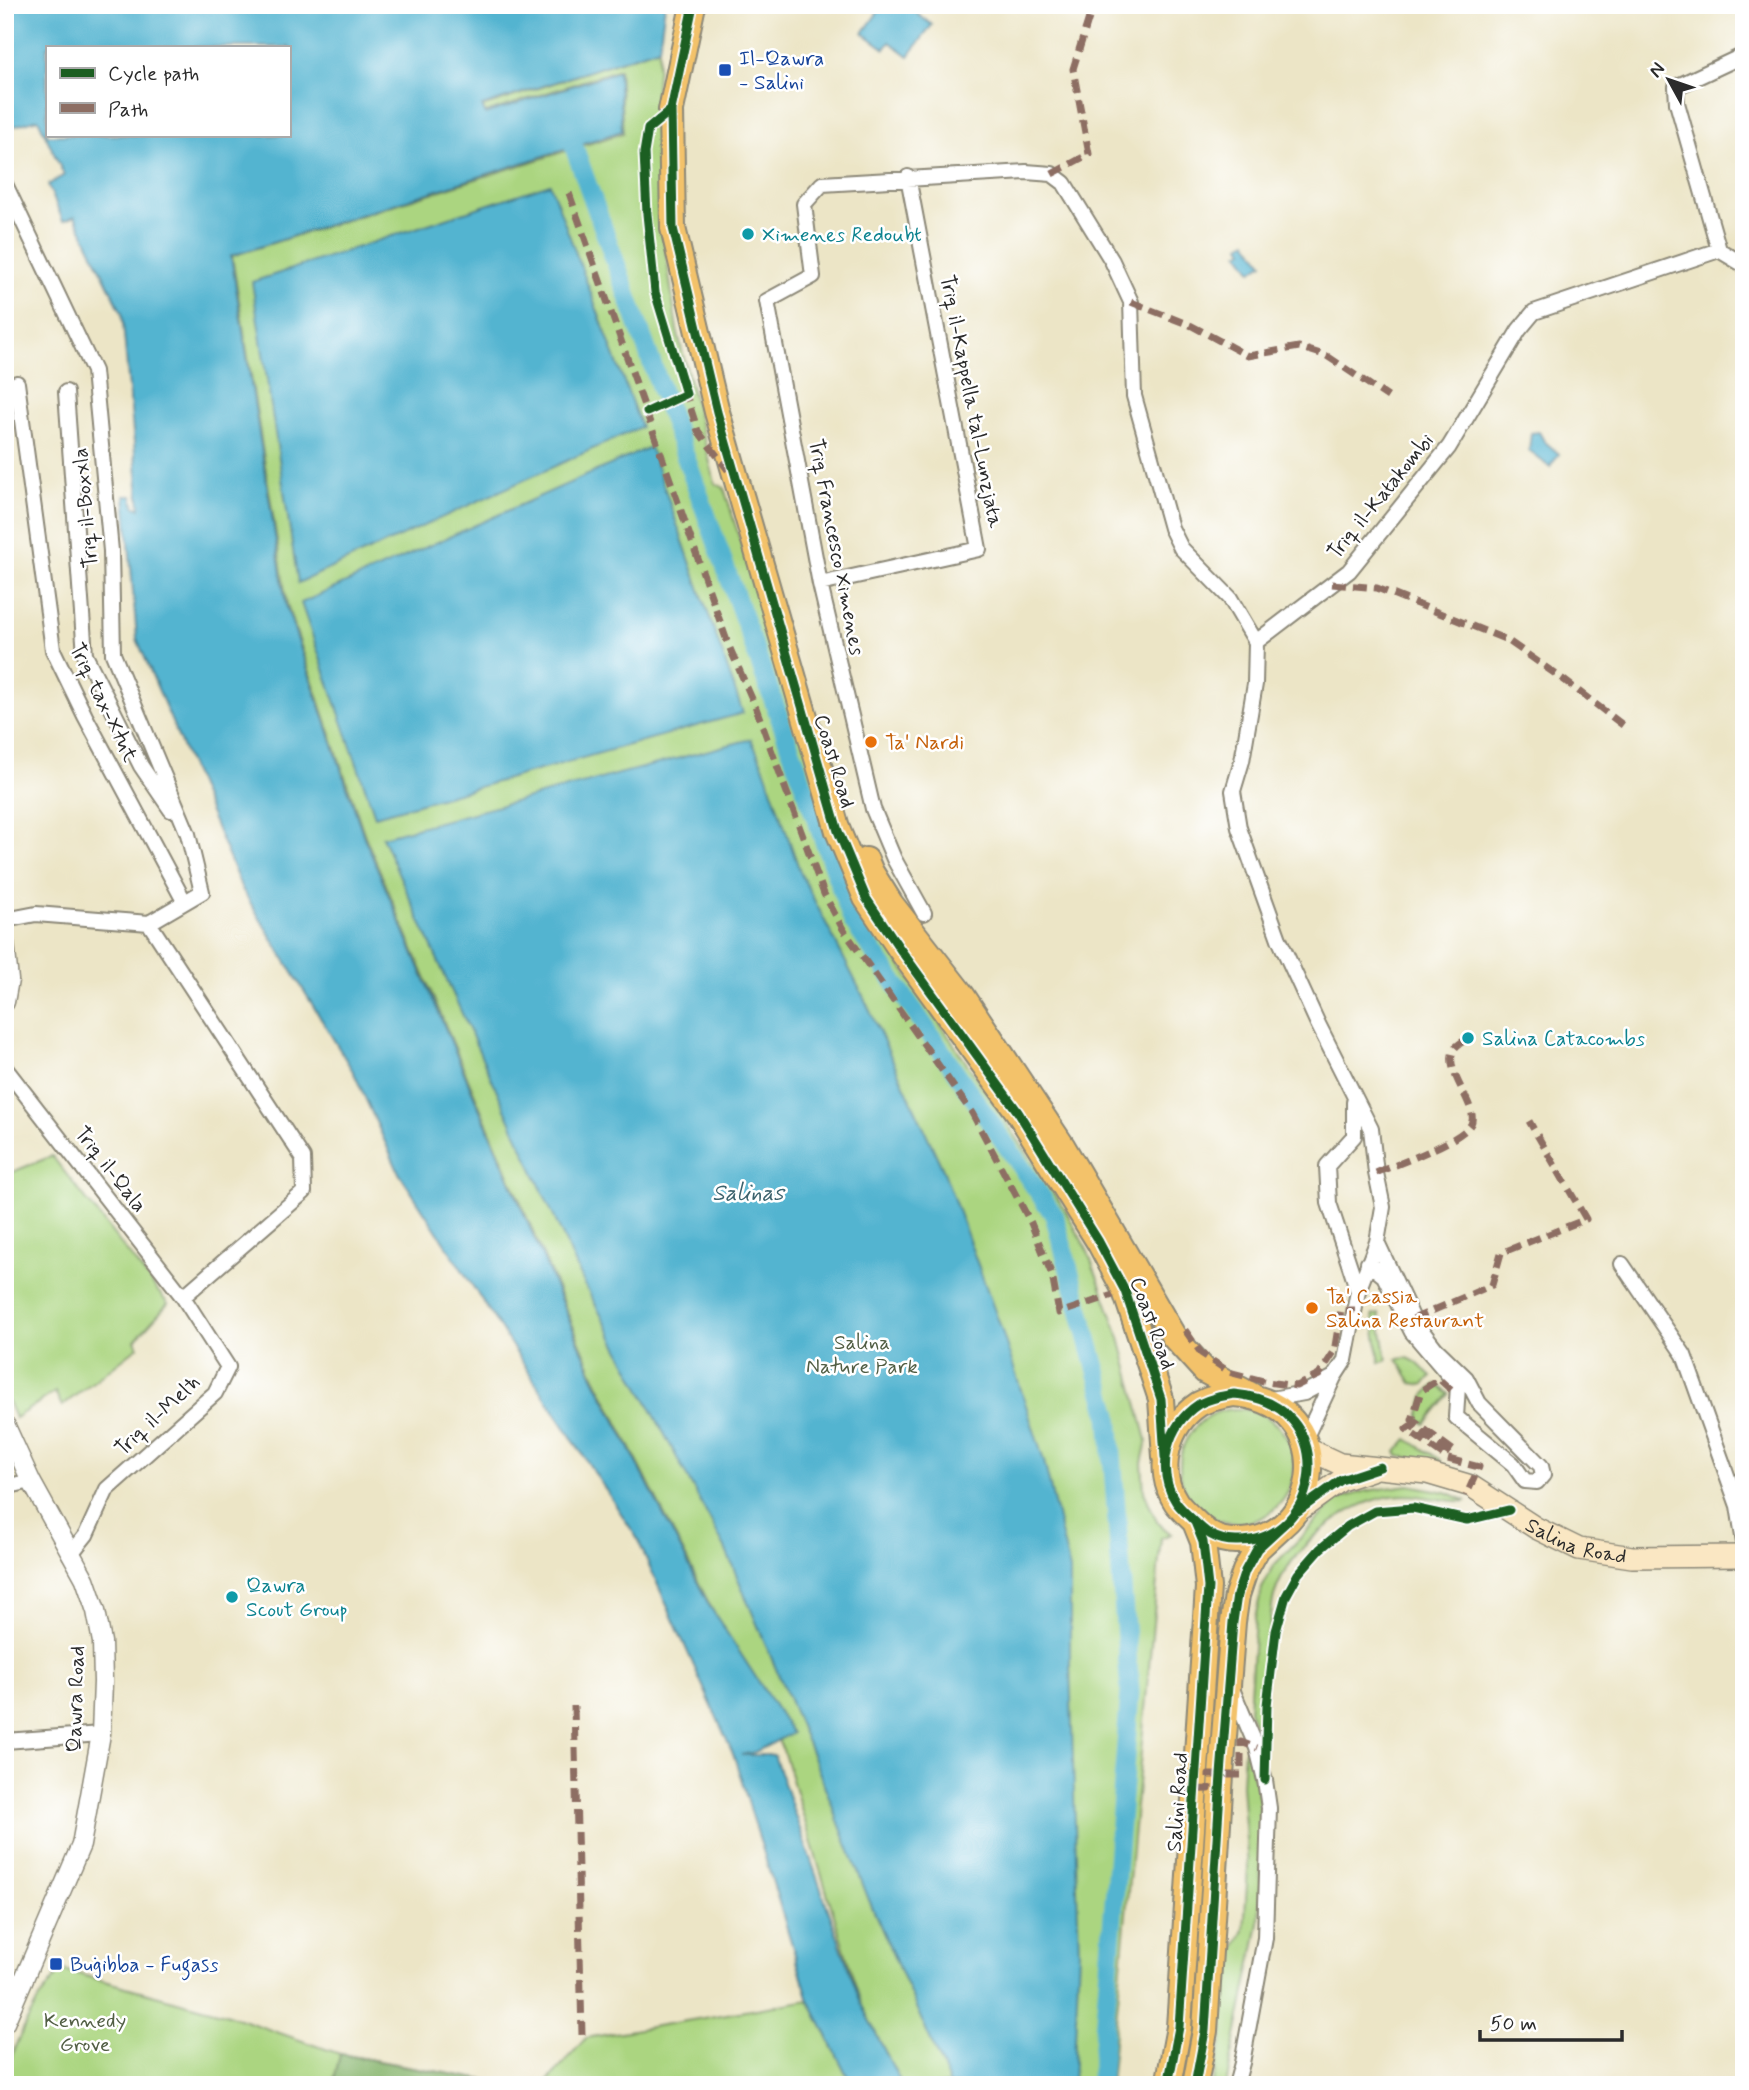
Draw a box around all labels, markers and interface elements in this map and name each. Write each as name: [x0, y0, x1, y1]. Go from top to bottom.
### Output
place label: Il-Qawra - Salini: [739, 45, 824, 97]
legend: [46, 46, 290, 136]
north arrow: [1634, 46, 1704, 116]
text: N: [1643, 57, 1671, 83]
text: Cycle path: [108, 60, 199, 88]
marker: Il-Qawra - Salini: [717, 62, 733, 78]
text: Path: [108, 96, 148, 124]
place label: Ximenes Redoubt: [762, 221, 922, 249]
marker: Ximenes Redoubt: [740, 226, 756, 242]
street label: Triq il-Kappella tal-Lunzjata: [933, 272, 1009, 530]
street label: Triq il-Katakombi: [1321, 427, 1441, 566]
street label: Triq Francesco Ximenes: [801, 436, 871, 658]
street label: Triq il-Boxxla: [67, 447, 105, 569]
street label: Triq tax-Xtut: [62, 638, 144, 767]
street label: Coast Road: [807, 711, 862, 811]
place label: Ta' Nardi: [885, 729, 964, 757]
marker: Ta' Nardi: [863, 734, 879, 750]
place label: Salina Catacombs: [1482, 1025, 1645, 1053]
marker: Salina Catacombs: [1460, 1030, 1476, 1046]
street label: Triq il-Qala: [68, 1121, 153, 1219]
water label: Salinas: [712, 1179, 787, 1209]
street label: Coast Road: [1122, 1273, 1182, 1373]
place label: Ta' Cassia Salina Restaurant: [1326, 1283, 1484, 1335]
marker: Ta' Cassia Salina Restaurant: [1304, 1300, 1320, 1316]
park label: Salina Nature Park: [806, 1329, 918, 1381]
street label: Triq il-Melħ: [109, 1369, 207, 1463]
street label: Salina Road: [1520, 1512, 1628, 1571]
place label: Qawra Scout Group: [246, 1572, 348, 1624]
marker: Qawra Scout Group: [224, 1589, 240, 1605]
street label: Qawra Road: [60, 1645, 92, 1753]
street label: Salini Road: [1161, 1751, 1195, 1853]
place label: Buġibba - Fugass: [70, 1951, 219, 1981]
marker: Buġibba - Fugass: [48, 1956, 64, 1972]
scale bar: [1480, 1999, 1621, 2043]
park label: Kennedy Grove: [44, 2007, 126, 2059]
text: 50 m: [1490, 2010, 1537, 2038]

